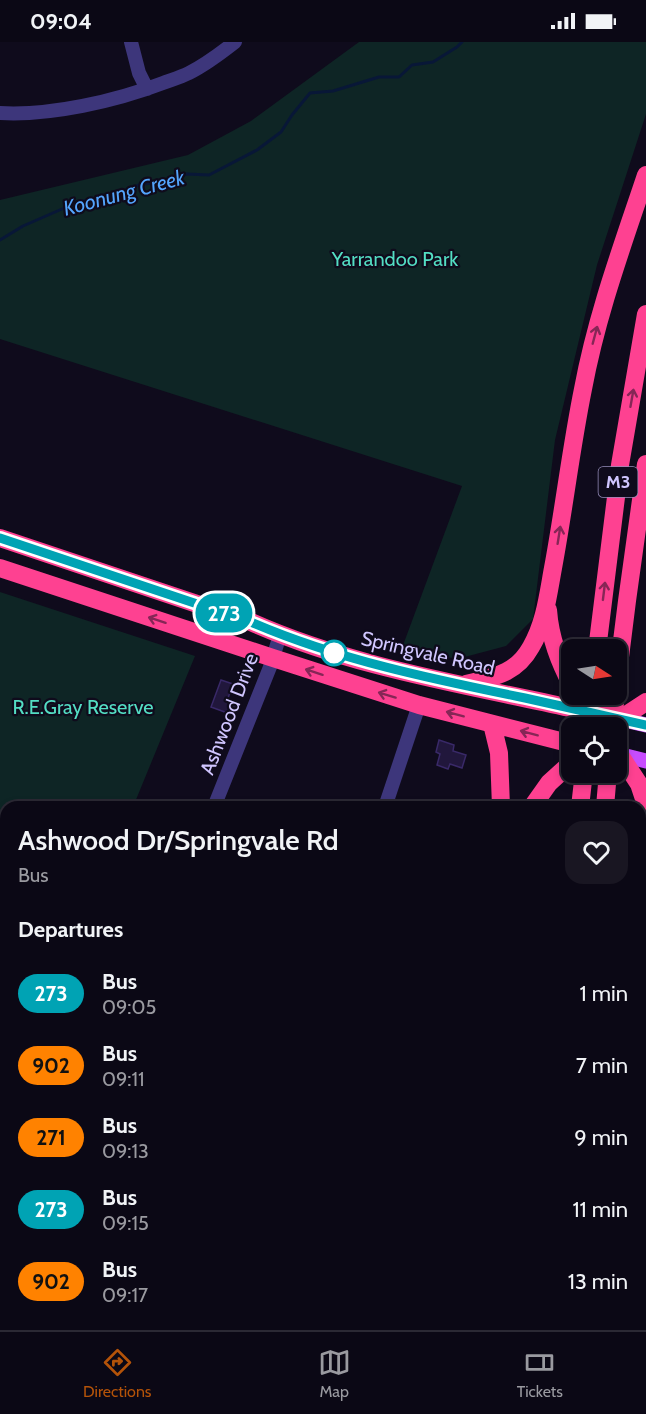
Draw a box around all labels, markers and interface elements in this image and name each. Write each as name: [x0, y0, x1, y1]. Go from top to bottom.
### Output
text: 09:04: [30, 8, 92, 35]
water label: Koonung Creek: [60, 164, 188, 221]
park label: Yarrandoo Park: [331, 247, 458, 271]
one-way arrow: [589, 326, 601, 345]
one-way arrow: [626, 389, 637, 409]
road number: M3: [598, 467, 638, 497]
one-way arrow: [554, 526, 565, 546]
one-way arrow: [599, 582, 610, 602]
line badge: 273: [190, 594, 258, 632]
text: 273: [207, 601, 241, 626]
one-way arrow: [148, 614, 167, 625]
street label: Springvale Road: [359, 626, 497, 680]
north arrow: [561, 639, 627, 705]
map controls: [561, 639, 627, 783]
unlabelled marker: [321, 640, 347, 666]
street label: Ashwood Drive: [195, 650, 263, 778]
one-way arrow: [305, 665, 324, 676]
one-way arrow: [378, 689, 397, 700]
park label: R.E.Gray Reserve: [12, 695, 154, 719]
one-way arrow: [446, 708, 465, 719]
button: locate: [561, 717, 627, 783]
one-way arrow: [520, 727, 539, 738]
button: heart: [565, 821, 628, 884]
text: Ashwood Dr/Springvale Rd: [18, 823, 339, 857]
text: Bus: [18, 863, 49, 887]
text: Departures: [18, 916, 123, 943]
text: Bus: [102, 968, 137, 995]
text: 1 min: [580, 980, 628, 1007]
text: 273: [34, 981, 68, 1006]
text: 09:05: [102, 995, 156, 1019]
text: Bus: [102, 1040, 137, 1067]
text: 7 min: [576, 1052, 628, 1079]
text: 902: [32, 1053, 70, 1078]
text: 09:11: [102, 1067, 145, 1091]
text: Bus: [102, 1112, 137, 1139]
text: 9 min: [574, 1124, 628, 1151]
text: 271: [36, 1125, 66, 1150]
text: 09:13: [102, 1139, 149, 1163]
text: Bus: [102, 1184, 137, 1211]
text: 11 min: [572, 1196, 628, 1223]
text: 273: [34, 1197, 68, 1222]
text: 09:15: [102, 1211, 149, 1235]
text: Bus: [102, 1256, 137, 1283]
text: 13 min: [568, 1268, 628, 1295]
text: 902: [32, 1269, 70, 1294]
text: 09:17: [102, 1283, 148, 1307]
tab: Directions: [83, 1346, 151, 1401]
tab: Map: [318, 1346, 351, 1401]
tab: Tickets: [517, 1346, 563, 1401]

